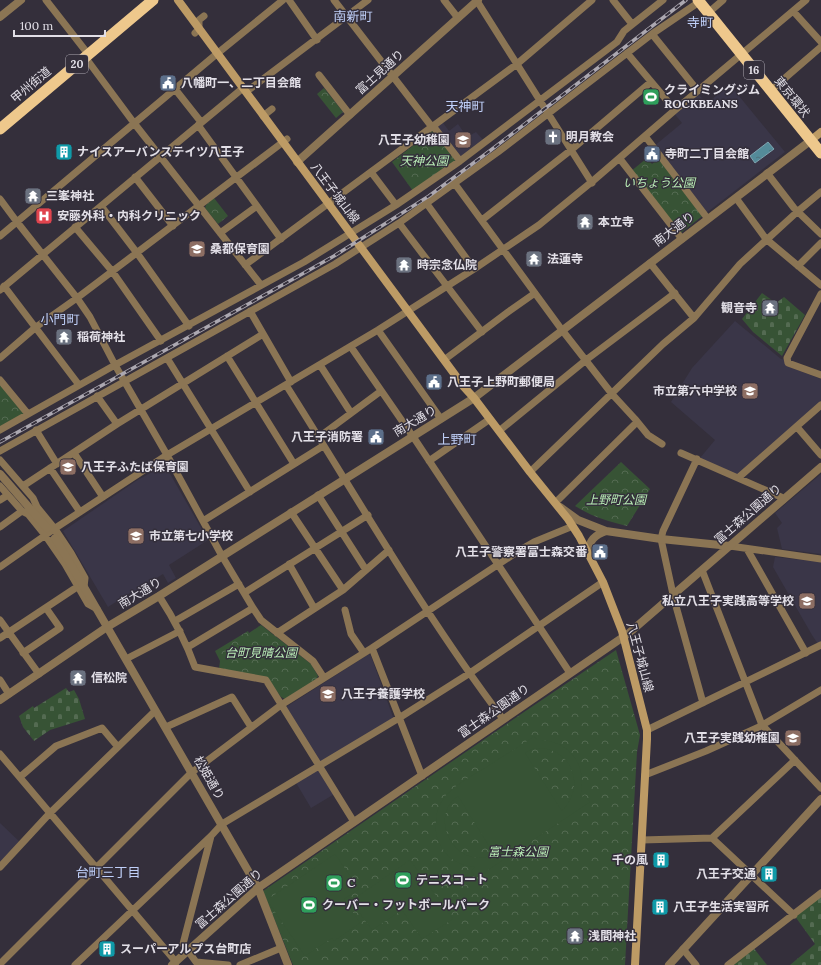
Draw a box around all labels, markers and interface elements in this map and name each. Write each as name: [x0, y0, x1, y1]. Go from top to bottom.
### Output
district label: 南新町: [333, 8, 373, 25]
scale bar: [14, 12, 105, 38]
district label: 寺町: [687, 14, 713, 31]
text: 100 m: [20, 18, 53, 33]
street label: 富士見通り: [352, 46, 407, 97]
road number: 20: [66, 55, 88, 73]
road number: 16: [744, 61, 764, 79]
street label: 甲州街道: [7, 63, 54, 106]
public building icon: 八幡町一、二丁目会館: [158, 73, 178, 93]
street label: 東京環状: [771, 73, 813, 120]
place label: 八幡町一、二丁目会館: [181, 75, 301, 90]
place label: クライミングジム ROCKBEANS: [664, 82, 760, 111]
sports icon: クライミングジム ROCKBEANS: [641, 87, 661, 107]
district label: 天神町: [445, 98, 485, 115]
church icon: 明月教会: [543, 127, 563, 147]
place label: 明月教会: [566, 129, 614, 144]
school or university icon: 八王子幼稚園: [453, 130, 473, 150]
place label: 八王子幼稚園: [378, 132, 450, 147]
building icon: ナイスアーバンステイツ八王子: [54, 142, 74, 162]
place label: ナイスアーバンステイツ八王子: [77, 144, 244, 159]
public building icon: 寺町二丁目会館: [642, 144, 662, 164]
place label: 寺町二丁目会館: [665, 146, 749, 161]
park label: 天神公園: [400, 153, 450, 168]
street label: 八王子城山線: [308, 159, 363, 226]
park label: いちょう公園: [623, 175, 697, 190]
temple icon: 三峯神社: [23, 186, 43, 206]
place label: 三峯神社: [46, 188, 94, 203]
hospital icon: 安藤外科・内科クリニック: [34, 206, 54, 226]
place label: 安藤外科・内科クリニック: [57, 208, 201, 223]
street label: 南大通り: [650, 208, 697, 249]
temple icon: 本立寺: [575, 212, 595, 232]
place label: 本立寺: [598, 214, 634, 229]
school or university icon: 桑都保育園: [187, 239, 207, 259]
place label: 桑都保育園: [210, 241, 270, 256]
temple icon: 法蓮寺: [524, 249, 544, 269]
place label: 法蓮寺: [547, 251, 583, 266]
temple icon: 時宗念仏院: [394, 255, 414, 275]
place label: 時宗念仏院: [417, 257, 477, 272]
temple icon: 観音寺: [760, 298, 780, 318]
place label: 観音寺: [721, 300, 757, 315]
district label: 小門町: [40, 311, 80, 328]
temple icon: 稲荷神社: [54, 327, 74, 347]
place label: 稲荷神社: [77, 329, 125, 344]
public building icon: 八王子上野町郵便局: [424, 372, 444, 392]
place label: 八王子上野町郵便局: [447, 374, 555, 389]
school or university icon: 市立第六中学校: [740, 381, 760, 401]
place label: 市立第六中学校: [653, 383, 737, 398]
street label: 南大通り: [390, 402, 439, 439]
public building icon: 八王子消防署: [366, 427, 386, 447]
place label: 八王子消防署: [291, 429, 363, 444]
district label: 上野町: [437, 431, 477, 448]
school or university icon: 八王子ふたば保育園: [58, 457, 78, 477]
place label: 八王子ふたば保育園: [81, 459, 189, 474]
street label: 富士森公園通り: [711, 480, 784, 547]
park label: 上野町公園: [586, 492, 648, 507]
school or university icon: 市立第七小学校: [126, 526, 146, 546]
place label: 市立第七小学校: [149, 528, 233, 543]
public building icon: 八王子警察署富士森交番: [590, 542, 610, 562]
place label: 八王子警察署富士森交番: [455, 544, 588, 559]
street label: 南大通り: [115, 574, 164, 611]
school or university icon: 私立八王子実践高等学校: [797, 591, 817, 611]
place label: 私立八王子実践高等学校: [662, 593, 794, 608]
street label: 八王子城山線: [624, 620, 657, 694]
park label: 台町見晴公園: [225, 645, 299, 660]
temple icon: 信松院: [68, 668, 88, 688]
place label: 信松院: [91, 670, 127, 685]
street label: 富士森公園通り: [455, 680, 532, 741]
school or university icon: 八王子養護学校: [318, 684, 338, 704]
place label: 八王子養護学校: [341, 686, 425, 701]
school or university icon: 八王子実践幼稚園: [783, 728, 803, 748]
place label: 八王子実践幼稚園: [684, 730, 780, 745]
street label: 松姫通り: [191, 753, 228, 802]
park label: 富士森公園: [488, 844, 550, 859]
building icon: 千の風: [651, 850, 671, 870]
place label: 千の風: [612, 852, 648, 867]
district label: 台町三丁目: [75, 864, 141, 881]
building icon: 八王子交通: [759, 864, 779, 884]
street label: 富士森公園通り: [192, 865, 265, 932]
place label: 八王子交通: [696, 866, 756, 881]
sports icon: テニスコート: [393, 870, 413, 890]
place label: テニスコート: [416, 872, 488, 887]
sports icon: C: [324, 873, 344, 893]
place label: C: [347, 875, 356, 890]
sports icon: クーバー・フットボールパーク: [299, 895, 319, 915]
place label: クーバー・フットボールパーク: [322, 897, 490, 912]
building icon: 八王子生活実習所: [650, 897, 670, 917]
place label: 八王子生活実習所: [673, 899, 769, 914]
temple icon: 浅間神社: [565, 926, 585, 946]
place label: 浅間神社: [588, 928, 636, 943]
building icon: スーパーアルプス台町店: [97, 939, 117, 959]
place label: スーパーアルプス台町店: [120, 941, 251, 956]

